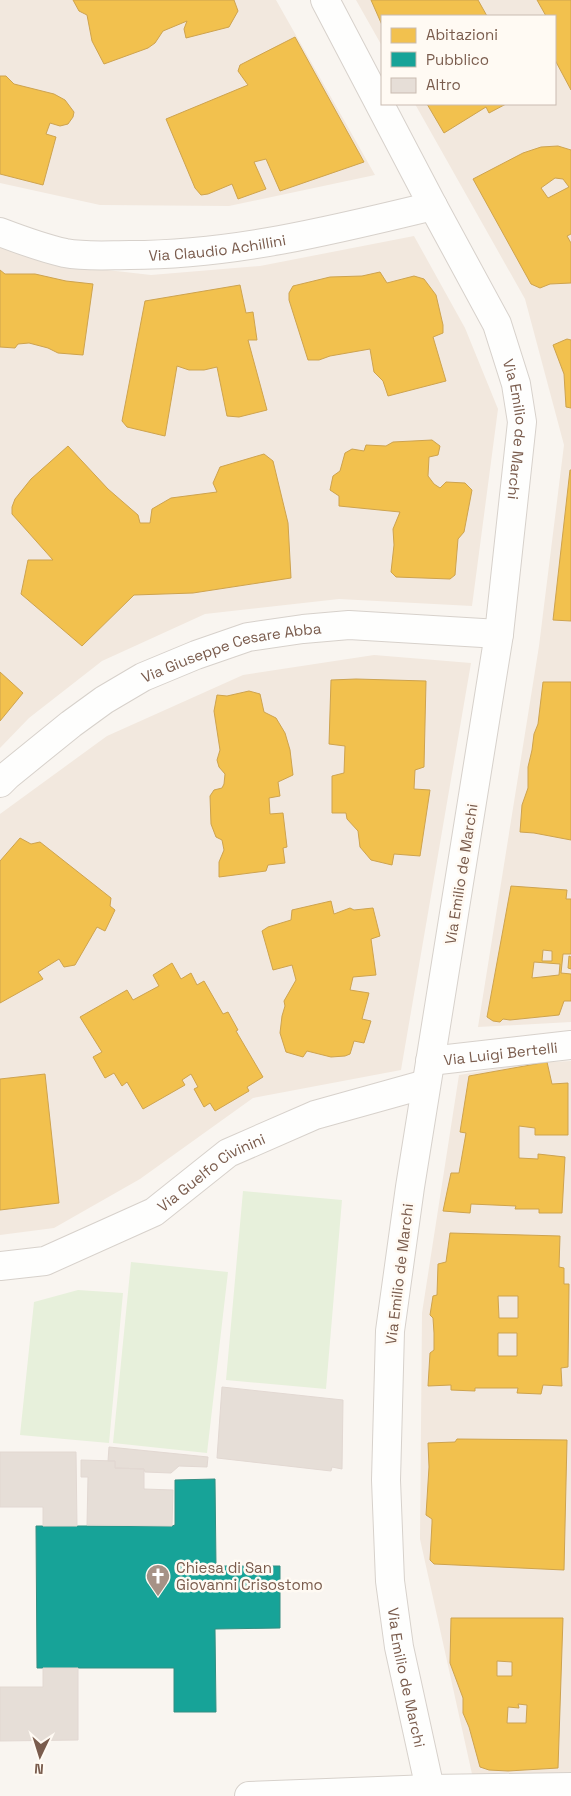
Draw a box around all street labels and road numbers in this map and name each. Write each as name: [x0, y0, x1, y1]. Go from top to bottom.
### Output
street label: Via Claudio Achillini: [148, 230, 287, 264]
street label: Via Emilio de Marchi: [499, 356, 532, 501]
street label: Via Giuseppe Cesare Abba: [138, 618, 322, 686]
street label: Via Emilio de Marchi: [440, 802, 482, 946]
street label: Via Luigi Bertelli: [442, 1037, 559, 1069]
street label: Via Guelfo Civinini: [153, 1129, 268, 1215]
street label: Via Emilio de Marchi: [381, 1202, 417, 1346]
street label: Via Emilio de Marchi: [384, 1606, 430, 1749]

